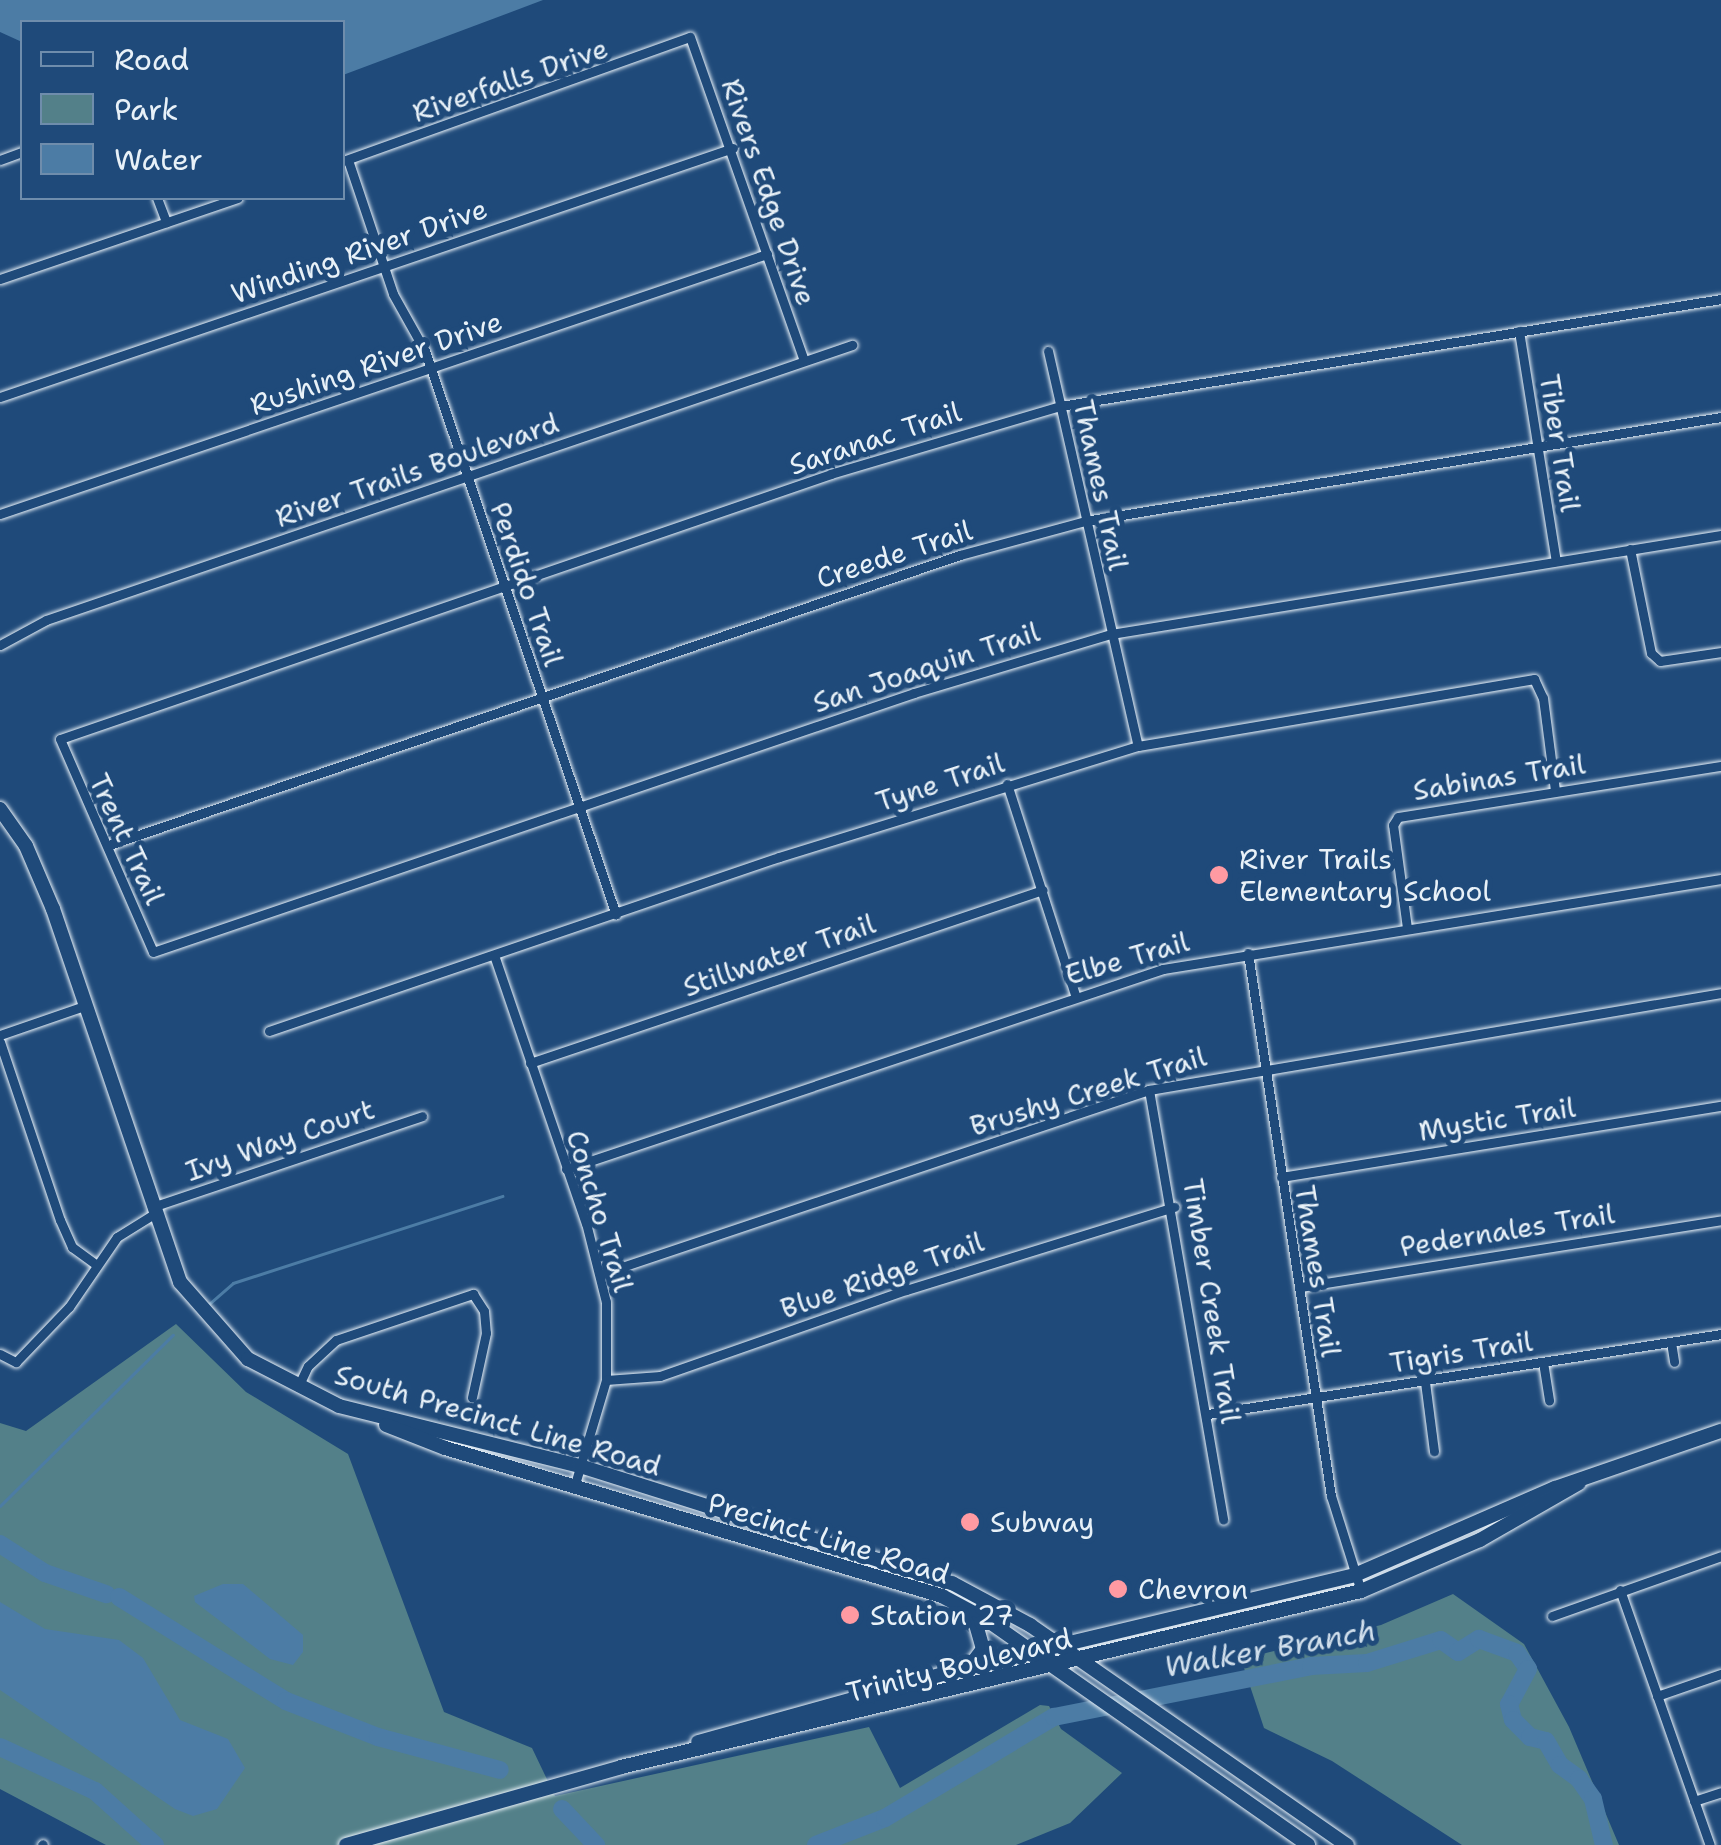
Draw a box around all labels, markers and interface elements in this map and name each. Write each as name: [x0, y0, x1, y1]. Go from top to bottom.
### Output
legend: [20, 20, 345, 200]
street label: Riverfalls Drive: [408, 31, 612, 129]
text: Road: [114, 39, 189, 80]
street label: Rivers Edge Drive: [714, 74, 824, 310]
text: Park: [114, 89, 178, 130]
text: Water: [114, 139, 203, 180]
street label: Winding River Drive: [227, 191, 491, 311]
street label: Rushing River Drive: [246, 304, 506, 422]
street label: Tiber Trail: [1533, 372, 1587, 514]
street label: Saranac Trail: [785, 394, 965, 482]
street label: Thames Trail: [1067, 397, 1135, 573]
street label: River Trails Boulevard: [271, 406, 563, 534]
street label: Perdido Trail: [483, 498, 571, 670]
street label: Creede Trail: [812, 513, 976, 595]
street label: San Joaquin Trail: [808, 615, 1044, 719]
street label: Tyne Trail: [872, 746, 1008, 818]
street label: Sabinas Trail: [1411, 747, 1587, 807]
street label: Trent Trail: [82, 768, 172, 910]
place label: River Trails Elementary School: [1239, 842, 1491, 908]
marker: River Trails Elementary School: [1208, 864, 1230, 886]
street label: Stillwater Trail: [678, 906, 880, 1004]
street label: Elbe Trail: [1061, 924, 1193, 992]
street label: Brushy Creek Trail: [966, 1039, 1210, 1143]
street label: Mystic Trail: [1416, 1090, 1578, 1148]
street label: Ivy Way Court: [181, 1092, 379, 1188]
street label: Concho Trail: [559, 1126, 641, 1296]
street label: Timber Creek Trail: [1176, 1176, 1248, 1426]
street label: Thames Trail: [1288, 1183, 1348, 1359]
street label: Pedernales Trail: [1397, 1196, 1617, 1264]
street label: Blue Ridge Trail: [776, 1224, 988, 1326]
street label: Tigris Trail: [1387, 1324, 1535, 1380]
street label: South Precinct Line Road: [331, 1357, 665, 1483]
street label: Precinct Line Road: [704, 1485, 954, 1591]
place label: Subway: [990, 1505, 1094, 1539]
marker: Subway: [959, 1511, 981, 1533]
place label: Chevron: [1138, 1572, 1248, 1606]
marker: Chevron: [1107, 1578, 1129, 1600]
place label: Station 27: [870, 1598, 1014, 1632]
marker: Station 27: [839, 1604, 861, 1626]
water label: Walker Branch: [1161, 1613, 1379, 1685]
street label: Trinity Boulevard: [843, 1621, 1075, 1709]

